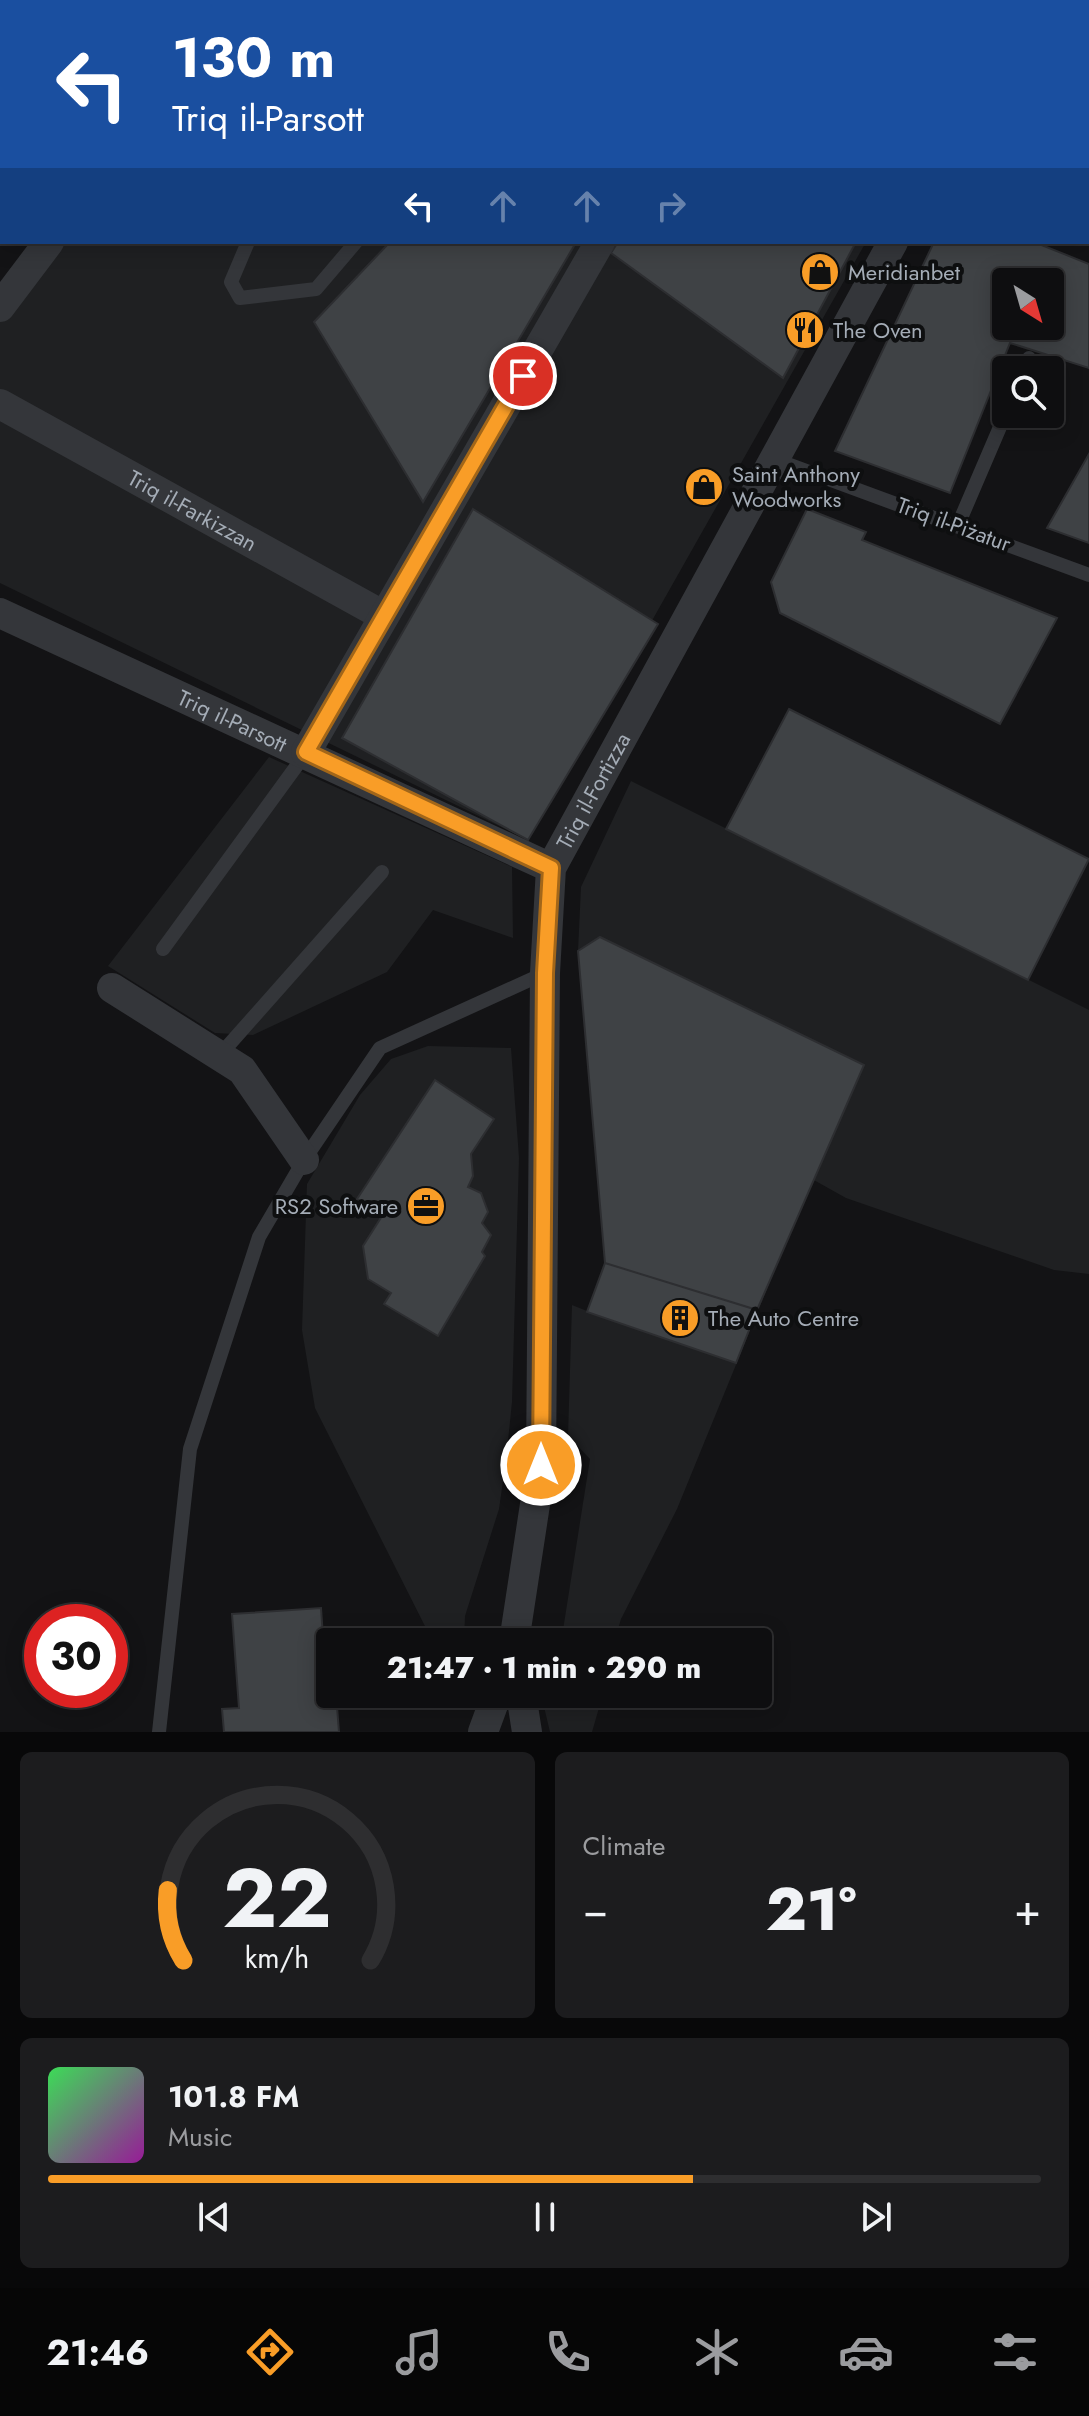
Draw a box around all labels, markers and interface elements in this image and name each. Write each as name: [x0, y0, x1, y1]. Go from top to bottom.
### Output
text: 130 m: [172, 17, 335, 98]
icon: left: [40, 32, 144, 136]
text: Triq il-Parsott: [172, 92, 364, 144]
icon: left: [397, 184, 441, 228]
icon: ahead: [481, 184, 525, 228]
icon: ahead: [565, 184, 609, 228]
icon: right: [649, 184, 693, 228]
shop icon: Meridianbet: [799, 251, 841, 293]
place label: Meridianbet: [848, 256, 961, 288]
north arrow: [992, 268, 1064, 340]
map controls: [992, 268, 1064, 428]
restaurant icon: The Oven: [784, 309, 826, 351]
place label: The Oven: [833, 314, 923, 346]
pin: [489, 342, 557, 410]
icon: arrive: [501, 354, 545, 398]
button: search: [992, 356, 1064, 428]
place label: Saint Anthony Woodworks: [732, 458, 860, 515]
street label: Triq il-Farkizzan: [122, 462, 263, 559]
shop icon: Saint Anthony Woodworks: [683, 466, 725, 508]
street label: Triq il-Piżatur: [893, 489, 1016, 560]
street label: Triq il-Parsott: [172, 681, 293, 760]
street label: Triq il-Fortizza: [548, 727, 638, 855]
office icon: RS2 Software: [405, 1185, 447, 1227]
place label: RS2 Software: [275, 1190, 398, 1222]
building icon: The Auto Centre: [659, 1297, 701, 1339]
place label: The Auto Centre: [708, 1302, 859, 1334]
position arrow: [499, 1423, 583, 1507]
speed limit sign: 30: [24, 1604, 128, 1708]
text: 21:47 · 1 min · 290 m: [387, 1646, 701, 1689]
text: Climate: [583, 1827, 665, 1865]
text: 22: [223, 1838, 332, 1958]
text: 21°: [766, 1866, 857, 1953]
text: −: [583, 1878, 608, 1942]
text: +: [1014, 1878, 1041, 1942]
text: km/h: [245, 1937, 310, 1979]
text: 101.8 FM: [168, 2075, 299, 2118]
text: Music: [168, 2118, 232, 2156]
icon: previous: [192, 2195, 236, 2239]
icon: pause: [523, 2195, 567, 2239]
icon: next: [854, 2195, 898, 2239]
icon: directions: [242, 2324, 298, 2380]
icon: music: [391, 2324, 447, 2380]
icon: phone: [540, 2324, 596, 2380]
icon: climate: [689, 2324, 745, 2380]
icon: car: [838, 2324, 894, 2380]
icon: filters: [987, 2324, 1043, 2380]
text: 21:46: [46, 2326, 149, 2378]

